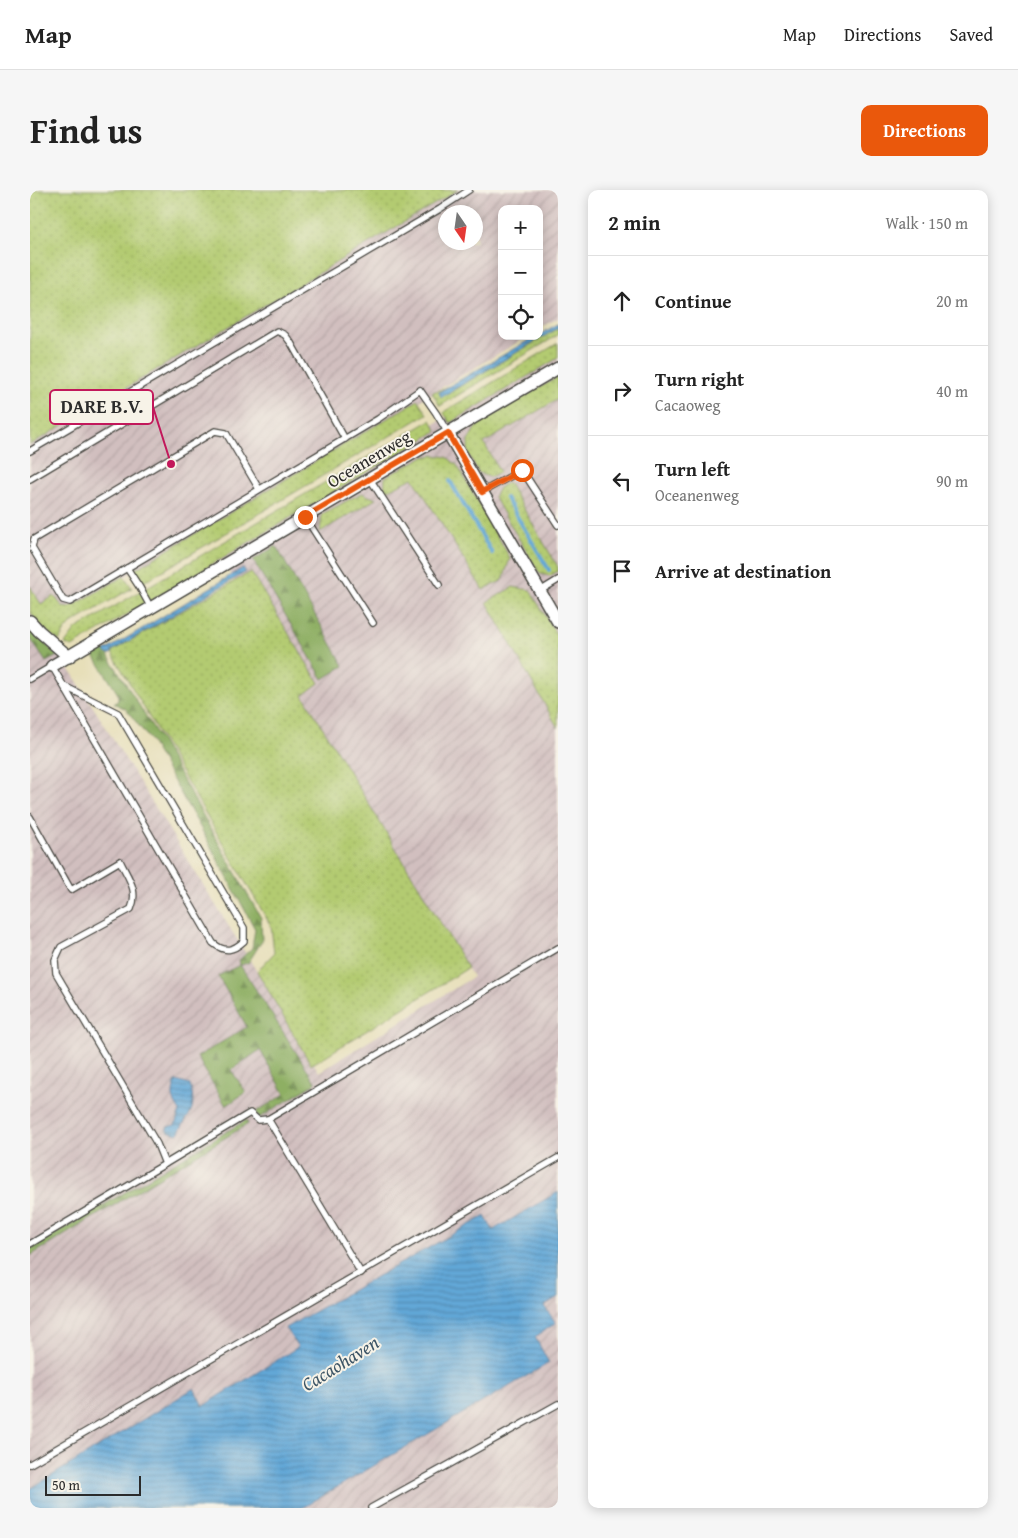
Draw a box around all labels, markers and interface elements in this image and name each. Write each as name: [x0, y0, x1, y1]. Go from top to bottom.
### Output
text: Map: [25, 17, 72, 52]
text: Map: [783, 21, 816, 48]
text: Directions: [844, 21, 921, 48]
text: Saved: [949, 21, 993, 48]
text: Find us: [30, 105, 143, 156]
button: Directions: [861, 105, 988, 156]
north arrow: [438, 205, 483, 250]
map controls: [498, 205, 543, 340]
button: +: [498, 205, 543, 250]
text: 2 min: [608, 207, 660, 238]
text: Walk · 150 m: [885, 211, 968, 235]
button: −: [498, 250, 543, 295]
icon: ahead: [608, 287, 636, 315]
text: Continue: [655, 287, 732, 315]
text: 20 m: [936, 289, 968, 313]
button: locate: [498, 295, 543, 340]
text: Turn right: [655, 365, 744, 393]
icon: right: [608, 377, 636, 405]
text: 40 m: [936, 379, 968, 403]
callout: DARE B.V.: [50, 390, 153, 424]
text: DARE B.V.: [61, 392, 143, 420]
text: Cacaoweg: [655, 393, 720, 417]
street label: Oceanenweg: [321, 423, 416, 494]
text: Turn left: [655, 455, 730, 483]
route start: [511, 459, 534, 482]
icon: left: [608, 467, 636, 495]
text: 90 m: [936, 469, 968, 493]
text: Oceanenweg: [655, 483, 739, 507]
route end: [294, 506, 317, 529]
icon: arrive: [608, 557, 636, 585]
text: Arrive at destination: [655, 557, 831, 585]
water label: Cacaohaven: [296, 1328, 384, 1398]
scale bar: [45, 1473, 141, 1496]
text: 50 m: [52, 1475, 80, 1495]

